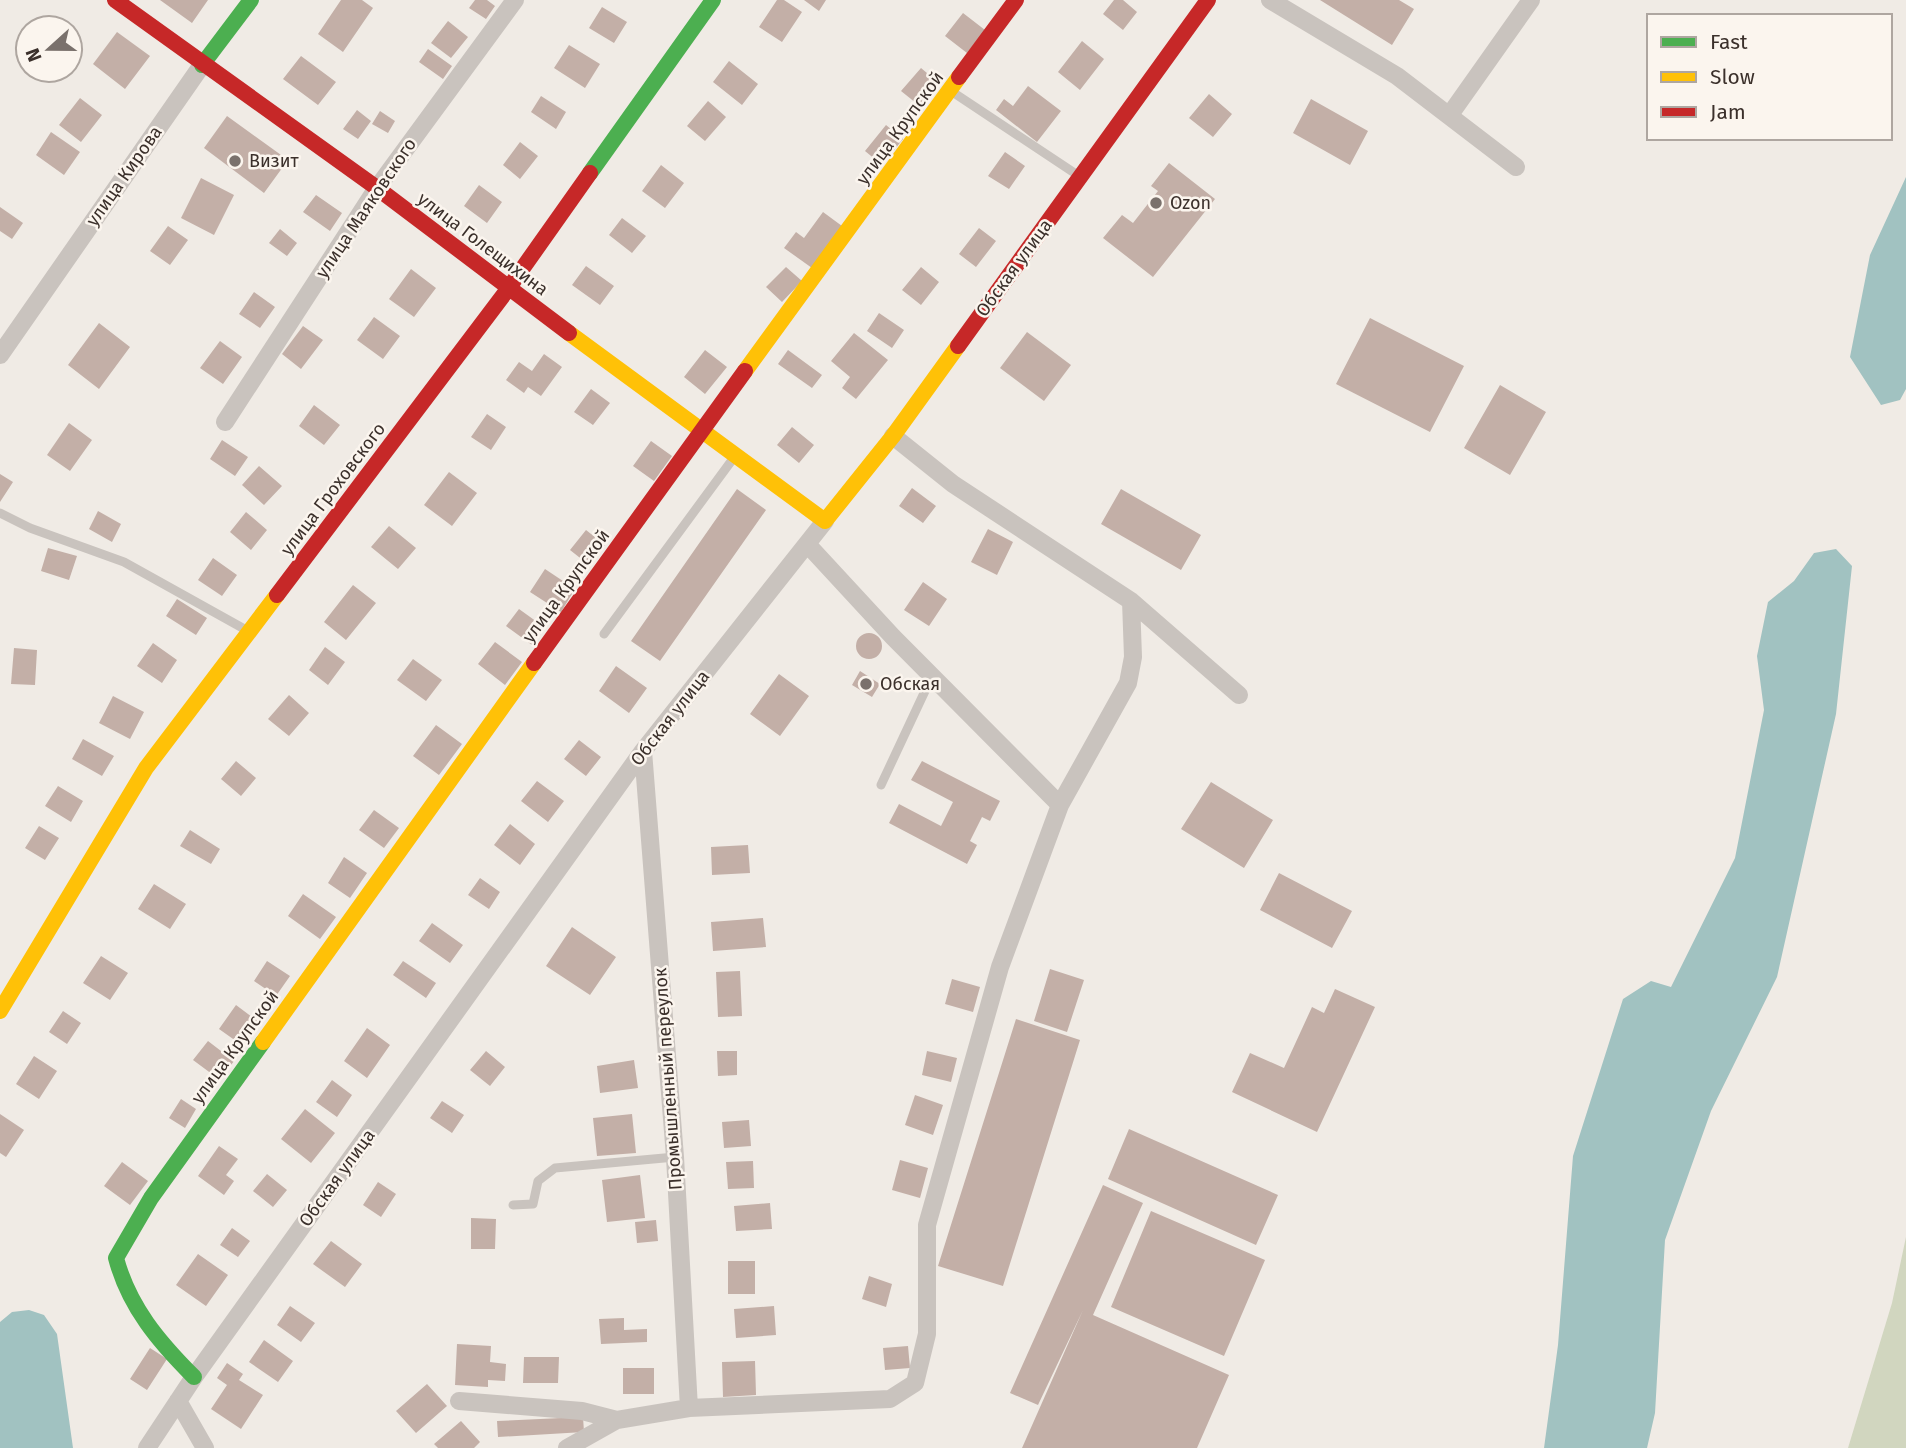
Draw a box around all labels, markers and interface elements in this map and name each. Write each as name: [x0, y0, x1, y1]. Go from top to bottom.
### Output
north arrow: [14, 14, 84, 84]
legend: [1647, 14, 1892, 140]
text: Fast: [1710, 29, 1748, 55]
text: N: [21, 45, 47, 65]
text: Slow: [1710, 64, 1755, 90]
street label: улица Крупской: [852, 67, 948, 189]
text: Jam: [1710, 99, 1746, 125]
street label: улица Кирова: [81, 122, 167, 230]
street label: улица Маяковского: [311, 134, 421, 282]
place label: Визит: [249, 150, 300, 172]
marker: Визит: [227, 153, 243, 169]
street label: улица Голещихина: [413, 188, 553, 300]
place label: Ozon: [1170, 192, 1211, 214]
marker: Ozon: [1148, 195, 1164, 211]
street label: Обская улица: [971, 215, 1057, 321]
street label: улица Гроховского: [276, 418, 390, 560]
street label: улица Крупской: [518, 525, 614, 647]
street label: Обская улица: [626, 666, 714, 770]
place label: Обская: [880, 673, 940, 695]
marker: Обская: [858, 676, 874, 692]
street label: Промышленный переулок: [649, 966, 687, 1191]
street label: улица Крупской: [187, 986, 283, 1108]
street label: Обская улица: [294, 1125, 380, 1231]

